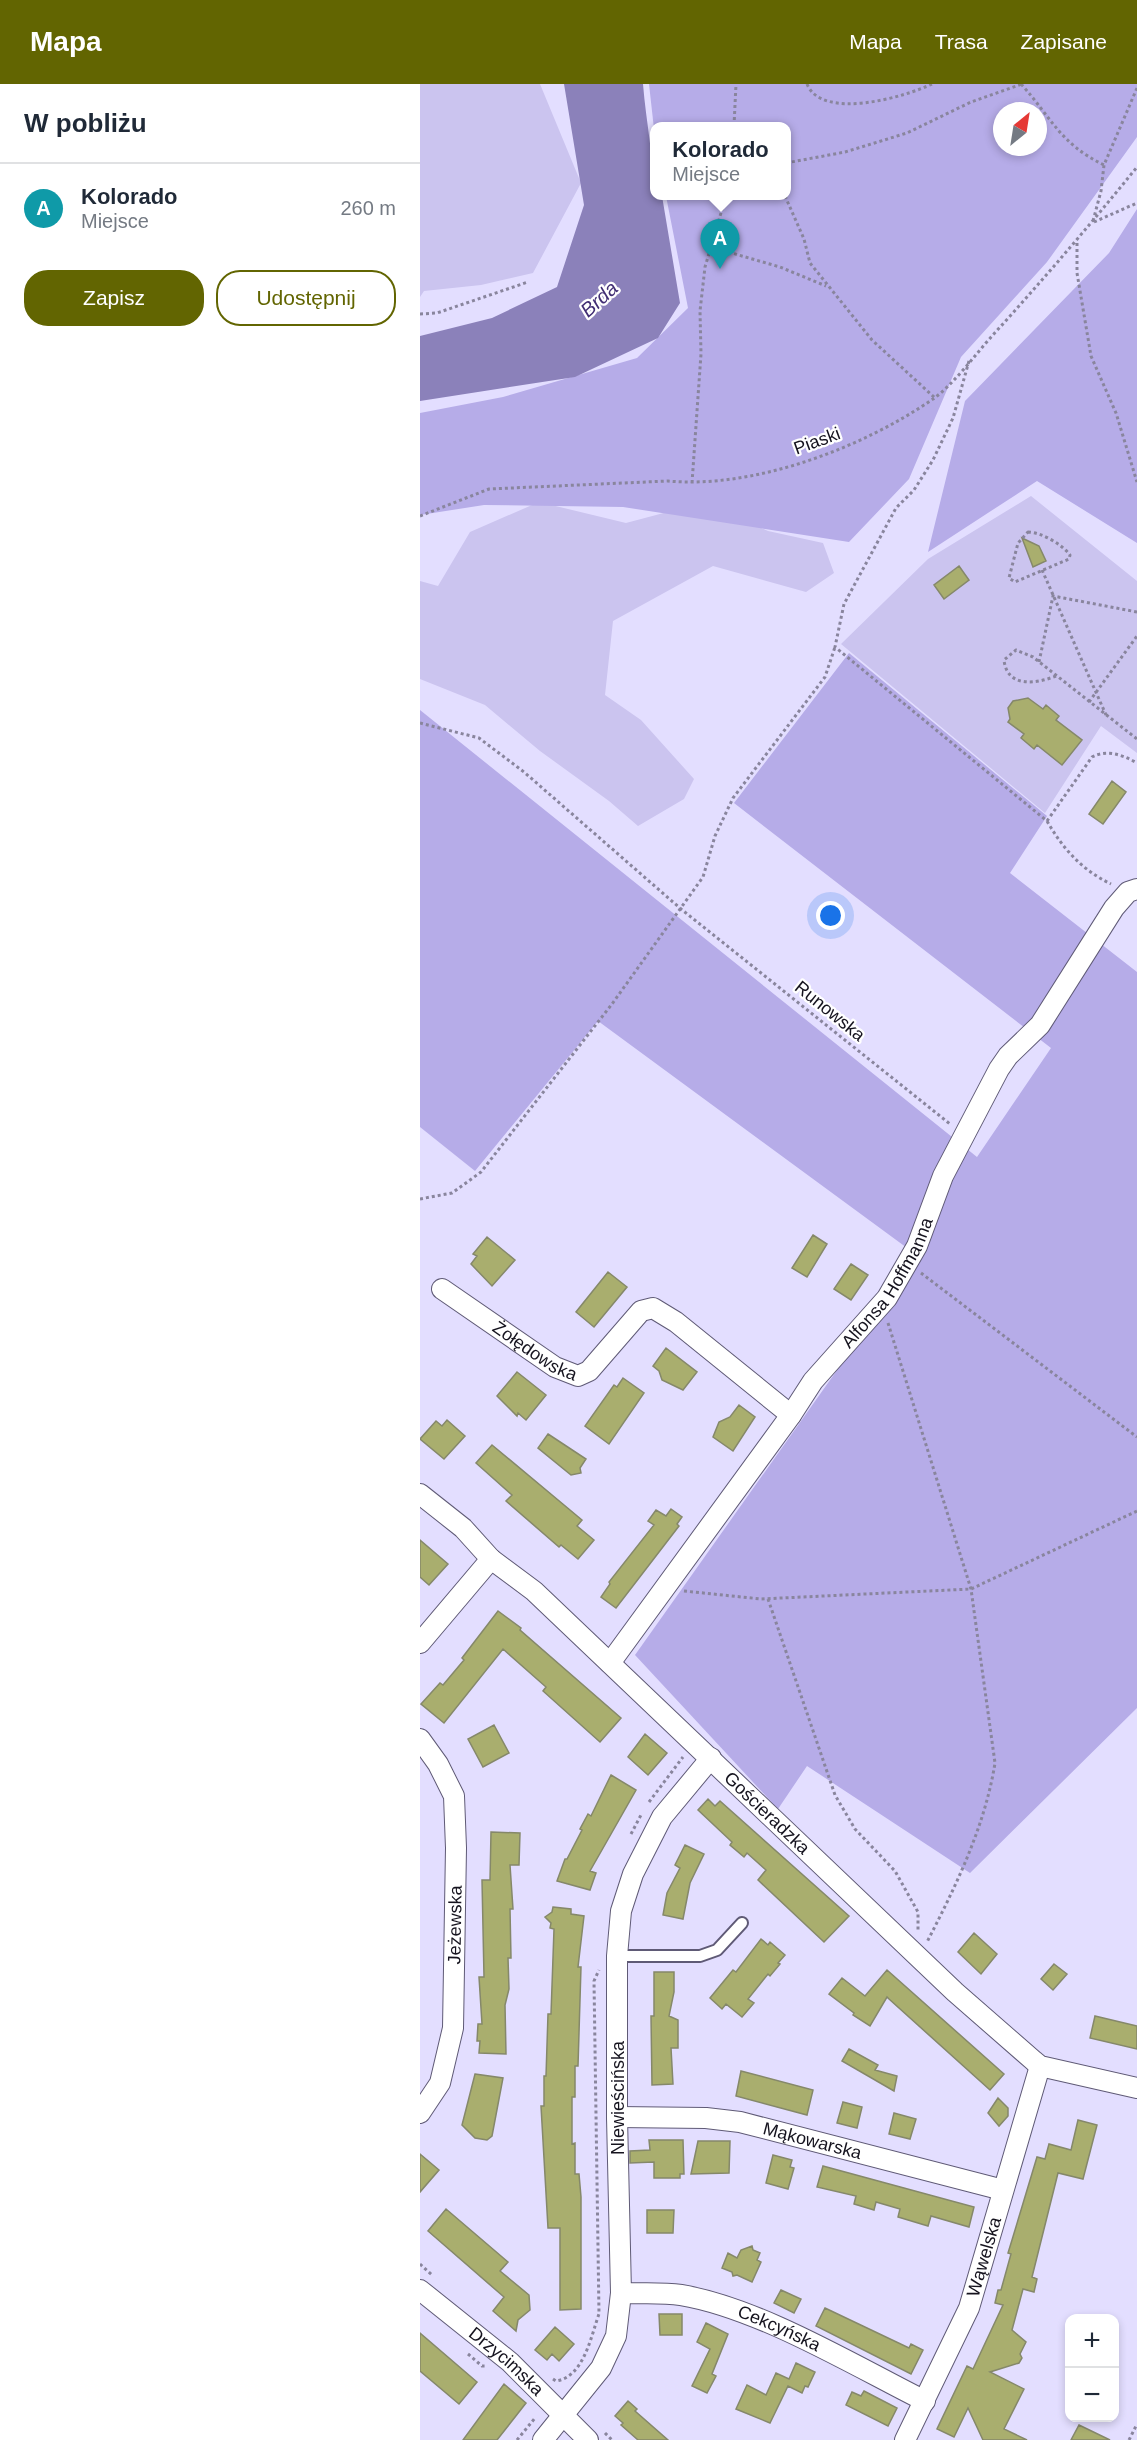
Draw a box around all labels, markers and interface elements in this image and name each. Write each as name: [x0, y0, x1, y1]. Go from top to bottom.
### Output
text: Mapa: [30, 26, 102, 57]
text: Mapa: [849, 30, 902, 53]
text: Trasa: [935, 30, 988, 53]
text: Zapisane: [1021, 30, 1107, 53]
north arrow: [993, 102, 1047, 156]
text: W pobliżu: [24, 108, 147, 138]
popup: [650, 122, 791, 200]
text: Kolorado: [672, 137, 769, 162]
text: Miejsce: [672, 163, 740, 185]
text: Kolorado: [81, 184, 178, 209]
text: A: [36, 197, 51, 219]
text: 260 m: [340, 197, 396, 219]
text: Miejsce: [81, 210, 149, 232]
pin: A: [700, 220, 740, 269]
button: Zapisz: [24, 270, 204, 326]
button: Udostępnij: [216, 270, 396, 326]
water label: Brda: [576, 277, 622, 321]
street label: Piaski: [791, 423, 843, 459]
your location: [816, 901, 845, 930]
street label: Runowska: [791, 977, 870, 1046]
street label: Alfonsa Hoffmanna: [838, 1214, 937, 1352]
street label: Żołędowska: [489, 1317, 581, 1385]
street label: Gościeradzka: [720, 1768, 814, 1859]
street label: Jeżewska: [444, 1884, 466, 1965]
street label: Niewieścińska: [608, 2040, 628, 2155]
street label: Mąkowarska: [761, 2118, 865, 2163]
street label: Wąwelska: [963, 2214, 1005, 2299]
street label: Cekcyńska: [735, 2301, 825, 2356]
map controls: [1065, 2314, 1119, 2422]
button: +: [1065, 2314, 1119, 2368]
street label: Drzycimska: [465, 2323, 548, 2400]
button: −: [1065, 2368, 1119, 2422]

